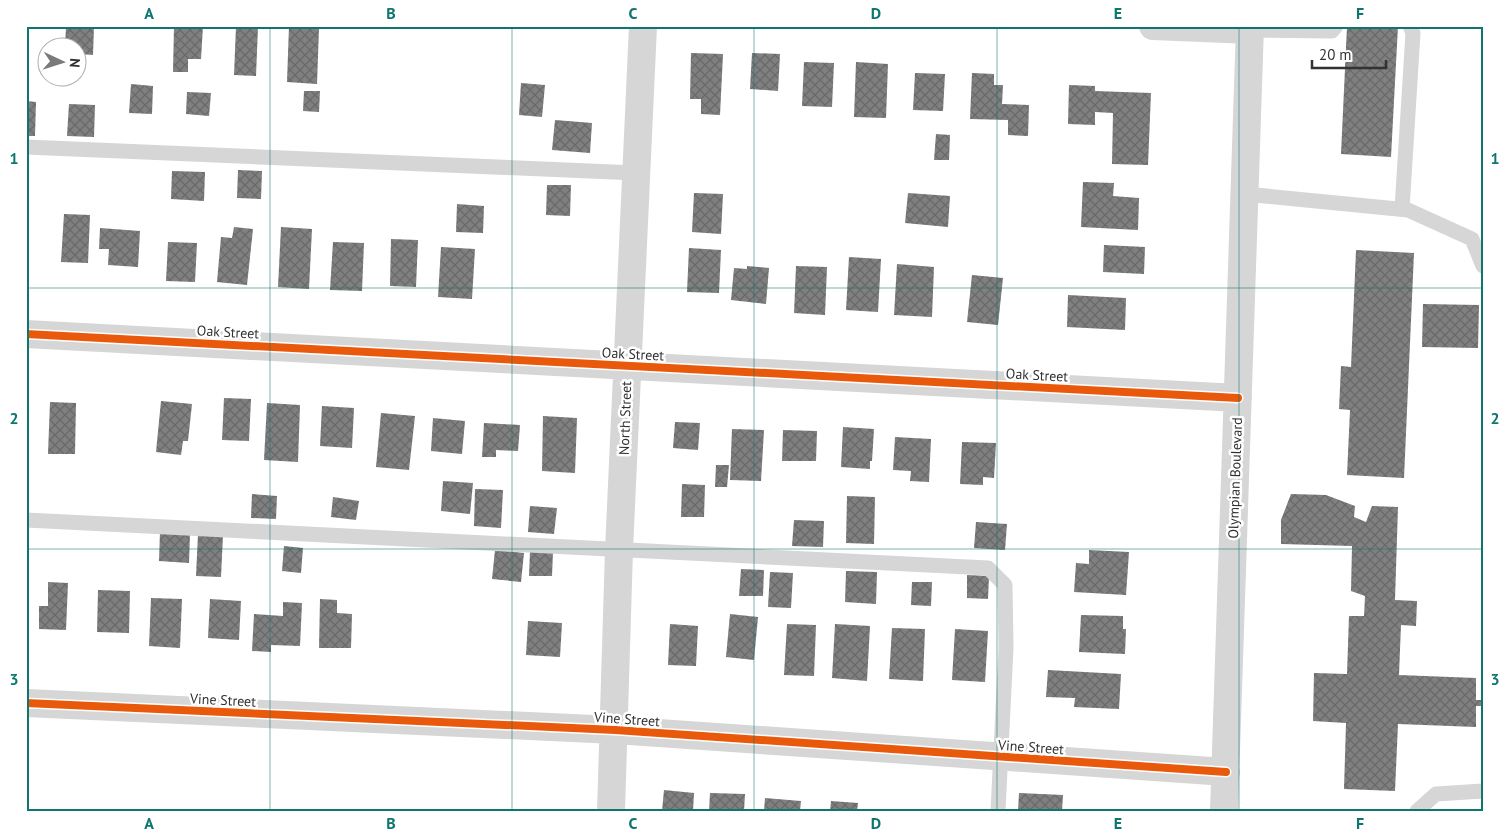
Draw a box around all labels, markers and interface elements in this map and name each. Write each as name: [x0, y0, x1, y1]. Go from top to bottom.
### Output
text: A: [144, 3, 154, 23]
text: B: [386, 3, 396, 23]
text: C: [629, 3, 638, 23]
text: D: [871, 3, 881, 23]
text: E: [1114, 3, 1122, 23]
text: F: [1356, 3, 1364, 23]
north arrow: [38, 38, 88, 88]
scale bar: [1312, 38, 1385, 70]
text: 20 m: [1319, 45, 1352, 64]
text: N: [66, 58, 84, 68]
text: 1: [9, 148, 19, 168]
text: 1: [1490, 148, 1500, 168]
street label: Oak Street: [196, 321, 260, 343]
street label: Oak Street: [601, 343, 665, 365]
street label: Oak Street: [1005, 364, 1069, 386]
street label: North Street: [615, 380, 635, 455]
text: 2: [9, 408, 19, 428]
text: 2: [1490, 408, 1500, 428]
street label: Olympian Boulevard: [1224, 417, 1246, 539]
text: 3: [9, 669, 19, 689]
text: 3: [1490, 669, 1500, 689]
street label: Vine Street: [189, 689, 257, 711]
street label: Vine Street: [592, 708, 661, 730]
street label: Vine Street: [996, 736, 1065, 758]
text: A: [144, 813, 154, 833]
text: B: [386, 813, 396, 833]
text: C: [629, 813, 638, 833]
text: D: [871, 813, 881, 833]
text: E: [1114, 813, 1122, 833]
text: F: [1356, 813, 1364, 833]

